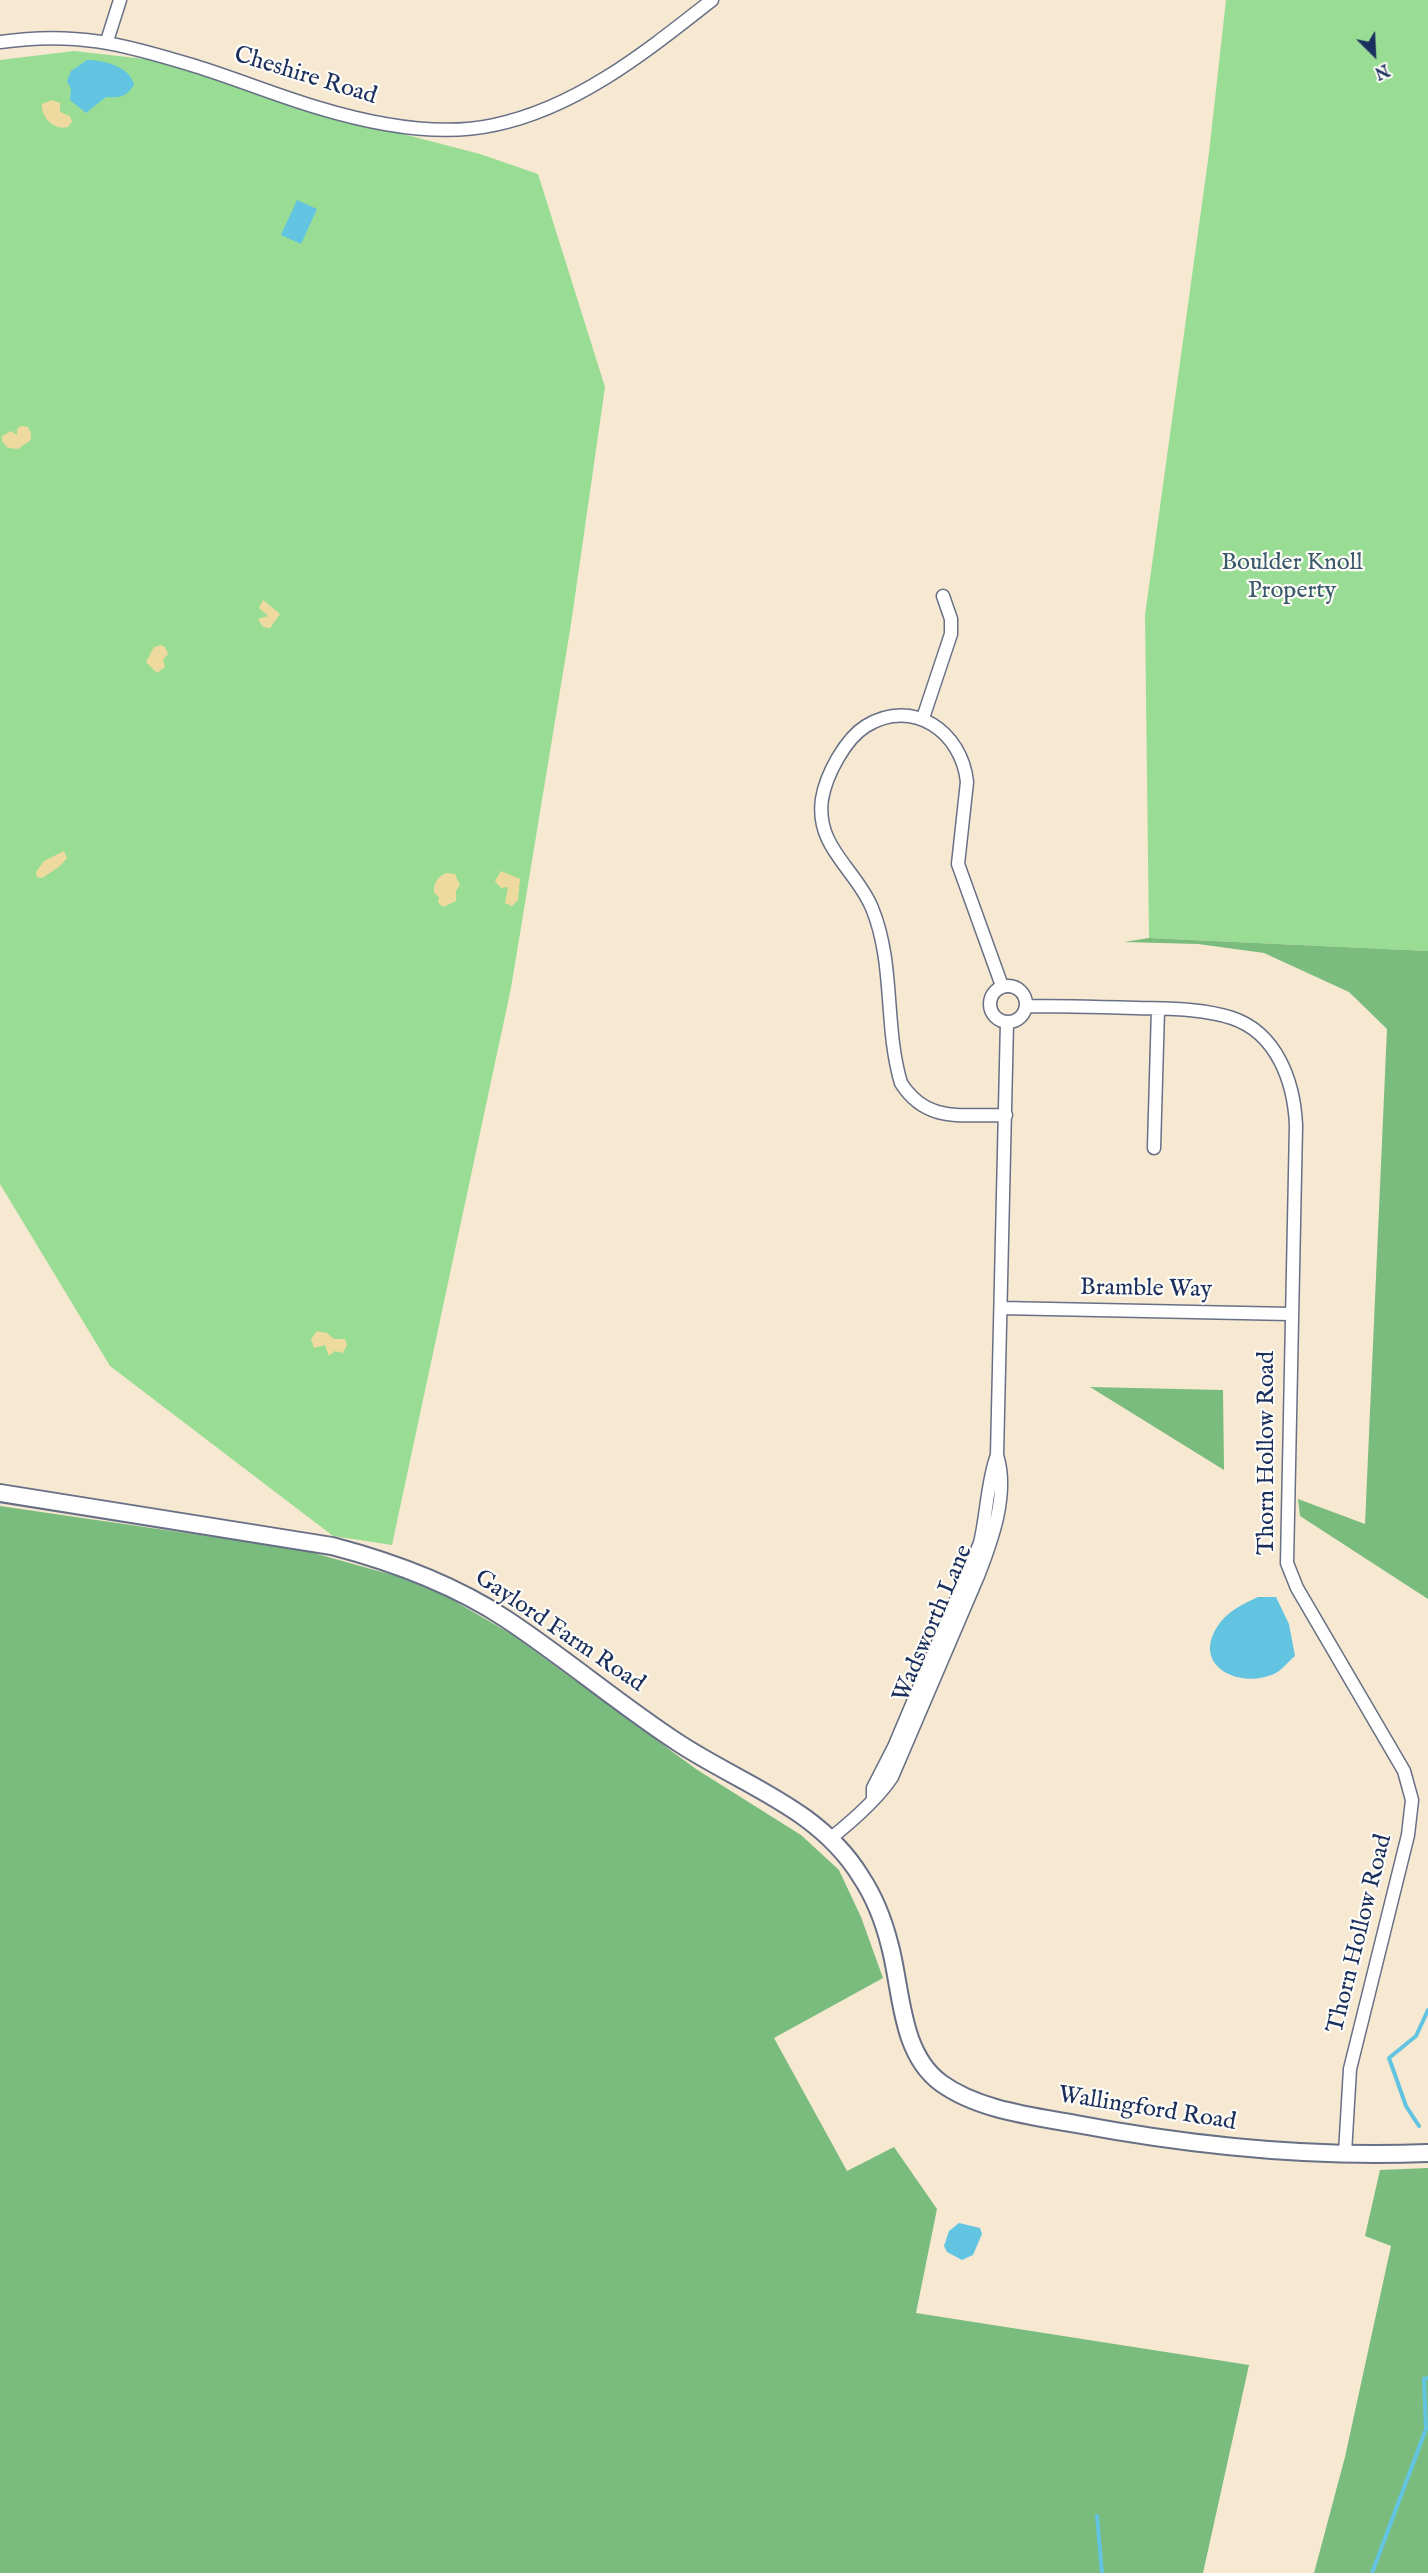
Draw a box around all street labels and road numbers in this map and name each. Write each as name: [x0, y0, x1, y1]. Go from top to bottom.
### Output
street label: Cheshire Road: [230, 42, 380, 112]
street label: Bramble Way: [1080, 1274, 1212, 1306]
street label: Thorn Hollow Road: [1254, 1351, 1282, 1555]
street label: Wadsworth Lane: [888, 1541, 980, 1707]
street label: Gaylord Farm Road: [468, 1564, 650, 1700]
street label: Thorn Hollow Road: [1322, 1832, 1400, 2036]
street label: Wallingford Road: [1056, 2082, 1238, 2138]

